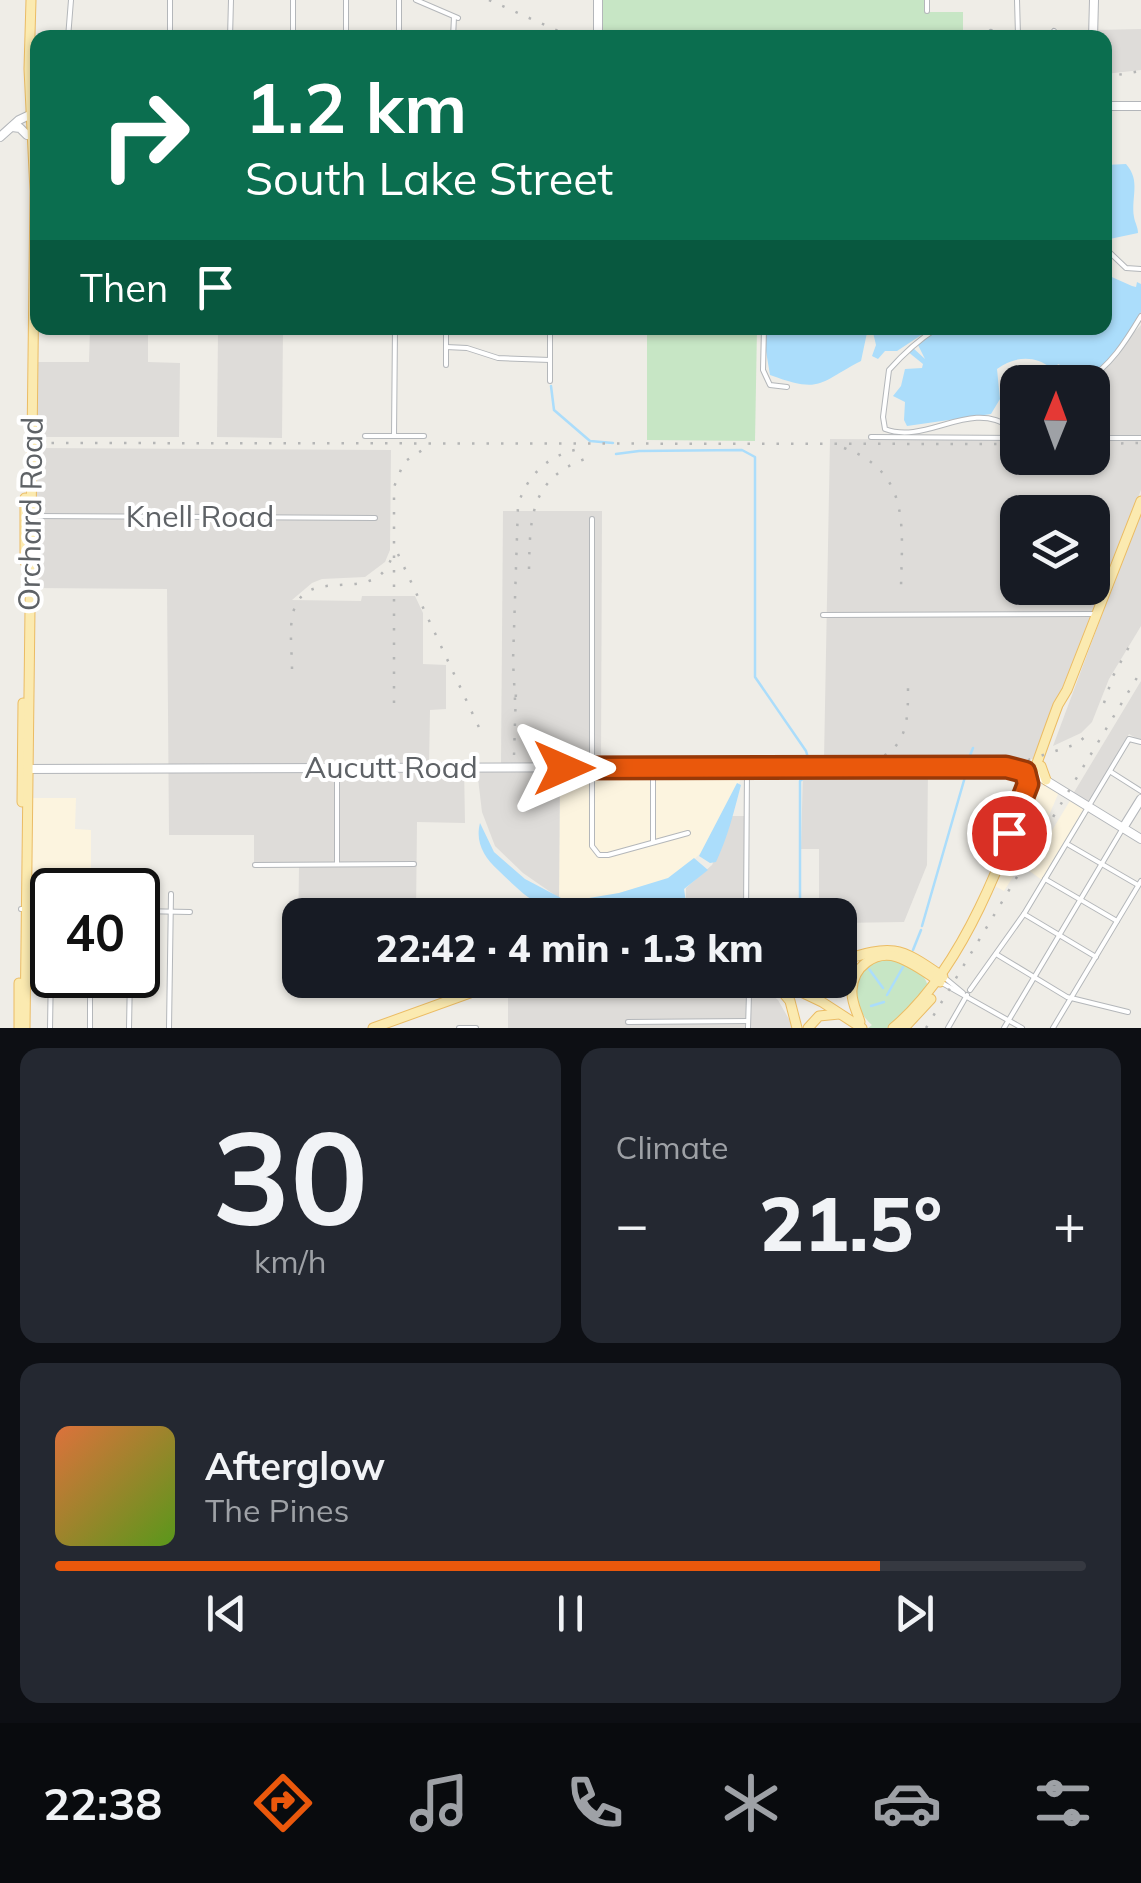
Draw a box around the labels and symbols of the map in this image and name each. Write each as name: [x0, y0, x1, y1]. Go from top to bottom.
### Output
north arrow: [1000, 365, 1110, 475]
street label: Orchard Road: [9, 416, 51, 611]
street label: Knell Road: [126, 497, 274, 535]
position arrow: [512, 716, 616, 820]
street label: Aucutt Road: [304, 748, 478, 786]
pin: [967, 791, 1052, 876]
speed limit sign: 40: [30, 868, 160, 998]

